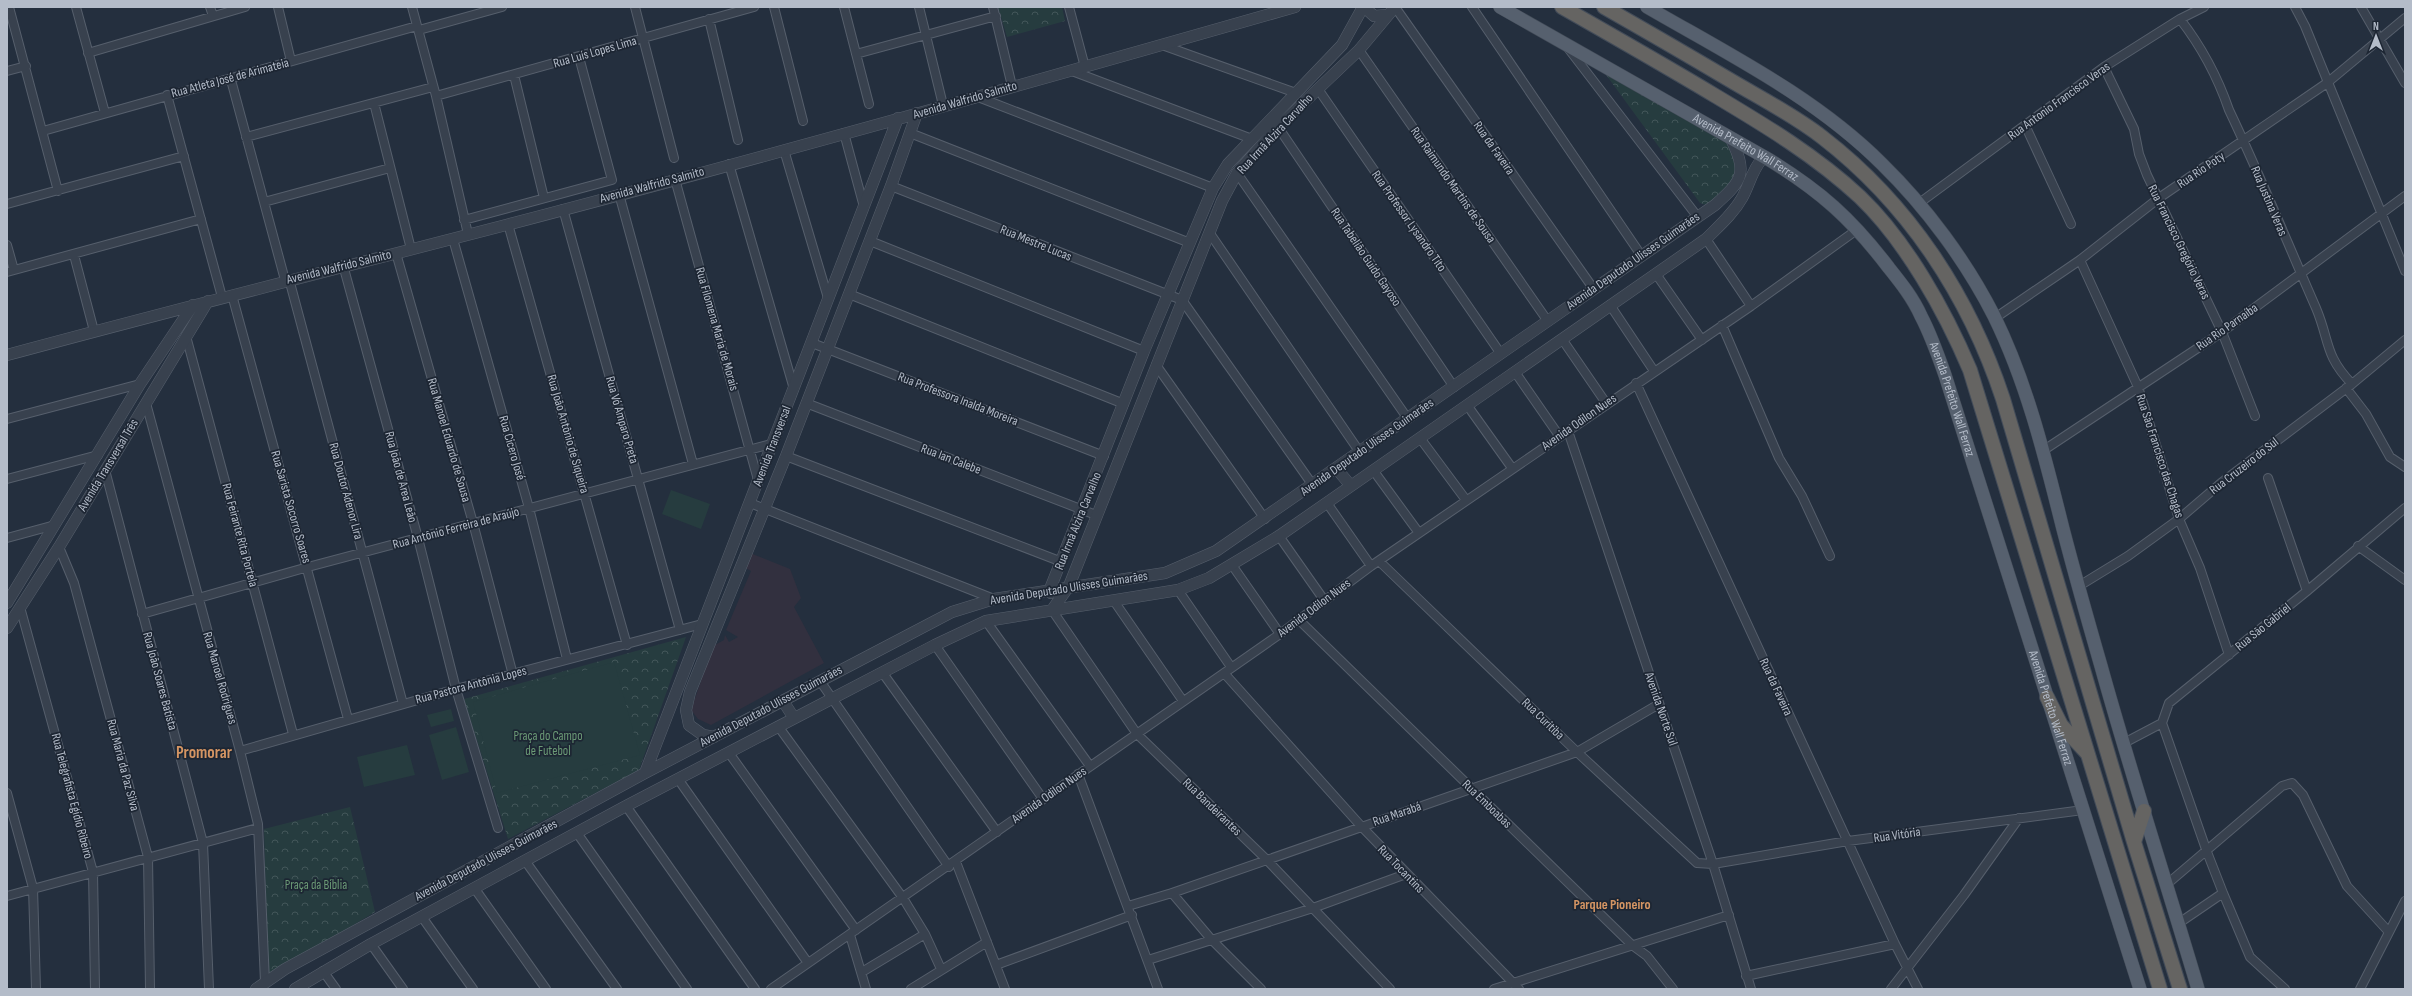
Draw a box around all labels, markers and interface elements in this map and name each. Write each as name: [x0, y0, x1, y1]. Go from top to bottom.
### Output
north arrow: [2356, 16, 2396, 56]
text: N: [2373, 20, 2379, 33]
street label: Rua Luís Lopes Lima: [552, 32, 638, 72]
street label: Rua Atleta José de Arimateia: [169, 55, 291, 101]
street label: Rua Antonio Francisco Veras: [2005, 58, 2114, 143]
street label: Avenida Walfrido Salmito: [910, 78, 1019, 123]
street label: Rua Irmã Alzira Carvalho: [1234, 90, 1316, 178]
street label: Avenida Prefeito Wall Ferraz: [1689, 110, 1802, 185]
street label: Rua da Faveira: [1470, 118, 1518, 178]
street label: Rua Raimundo Martins de Sousa: [1407, 124, 1499, 246]
street label: Rua Rio Poty: [2174, 148, 2228, 192]
street label: Avenida Walfrido Salmito: [597, 163, 706, 207]
street label: Rua Justina Veras: [2247, 164, 2291, 239]
street label: Rua Professor Lysandro Tito: [1368, 167, 1450, 275]
street label: Rua Francisco Gregório Veras: [2144, 182, 2214, 302]
street label: Rua Tabelião Guido Gayoso: [1327, 205, 1405, 309]
street label: Avenida Deputado Ulisses Guimarães: [1562, 209, 1703, 314]
street label: Rua Mestre Lucas: [998, 221, 1074, 265]
street label: Avenida Walfrido Salmito: [284, 246, 393, 288]
street label: Rua Filomena Maria de Morais: [692, 266, 742, 393]
street label: Rua Rio Parnaíba: [2193, 300, 2261, 354]
street label: Avenida Prefeito Wall Ferraz: [1925, 339, 1979, 459]
street label: Rua Professora Inalda Moreira: [896, 369, 1020, 429]
street label: Rua João Antônio de Siqueira: [543, 373, 593, 495]
street label: Rua Vó Amparo Preta: [602, 375, 642, 465]
street label: Rua Manoel Eduardo de Sousa: [424, 376, 474, 504]
street label: Avenida Odilon Nues: [1538, 390, 1620, 454]
street label: Rua São Francisco das Chagas: [2132, 392, 2188, 520]
street label: Avenida Deputado Ulisses Guimarães: [1296, 395, 1437, 500]
street label: Avenida Transversal: [749, 404, 795, 489]
street label: Rua Cicero José: [495, 414, 529, 482]
street label: Avenida Transversal Três: [74, 416, 142, 515]
street label: Rua João de Area Leão: [381, 430, 421, 524]
street label: Rua Cruzeiro do Sul: [2206, 434, 2282, 498]
street label: Rua Ian Calebe: [919, 440, 983, 478]
street label: Rua Doutor Adenor Lira: [325, 441, 367, 541]
street label: Rua Sarista Socorro Soares: [267, 449, 315, 565]
street label: Rua Irmã Alzira Carvalho: [1051, 470, 1105, 572]
street label: Rua Feirante Rita Portela: [218, 481, 262, 589]
street label: Rua Antônio Ferreira de Araújo: [391, 503, 521, 553]
street label: Avenida Deputado Ulisses Guimarães: [988, 568, 1149, 609]
street label: Avenida Odilon Nues: [1273, 575, 1354, 641]
street label: Rua São Gabriel: [2232, 600, 2294, 654]
street label: Rua João Soares Batista: [139, 630, 181, 732]
street label: Rua Manoel Rodrigues: [199, 630, 241, 726]
street label: Avenida Prefeito Wall Ferraz: [2025, 647, 2077, 768]
street label: Rua da Faveira: [1756, 656, 1796, 718]
street label: Avenida Deputado Ulisses Guimarães: [696, 661, 845, 751]
street label: Rua Pastora Antônia Lopes: [414, 662, 529, 708]
street label: Avenida Norte Sul: [1641, 669, 1681, 748]
street label: Rua Curitiba: [1518, 695, 1568, 743]
street label: Rua Maria da Paz Silva: [103, 717, 143, 813]
park label: Praça do Campo de Futebol: [513, 728, 583, 759]
street label: Rua Telegrafista Egídio Ribeiro: [48, 731, 96, 861]
district label: Promorar: [176, 743, 232, 763]
street label: Avenida Odilon Nues: [1008, 763, 1090, 827]
street label: Rua Bandeirantes: [1179, 775, 1245, 839]
street label: Rua Emboabas: [1459, 776, 1515, 832]
street label: Rua Marabá: [1371, 798, 1423, 830]
street label: Avenida Deputado Ulisses Guimarães: [411, 815, 560, 905]
street label: Rua Vitória: [1873, 824, 1921, 846]
street label: Rua Tocantins: [1374, 842, 1428, 897]
park label: Praça da Bíblia: [285, 877, 347, 893]
district label: Parque Pioneiro: [1573, 896, 1651, 913]

